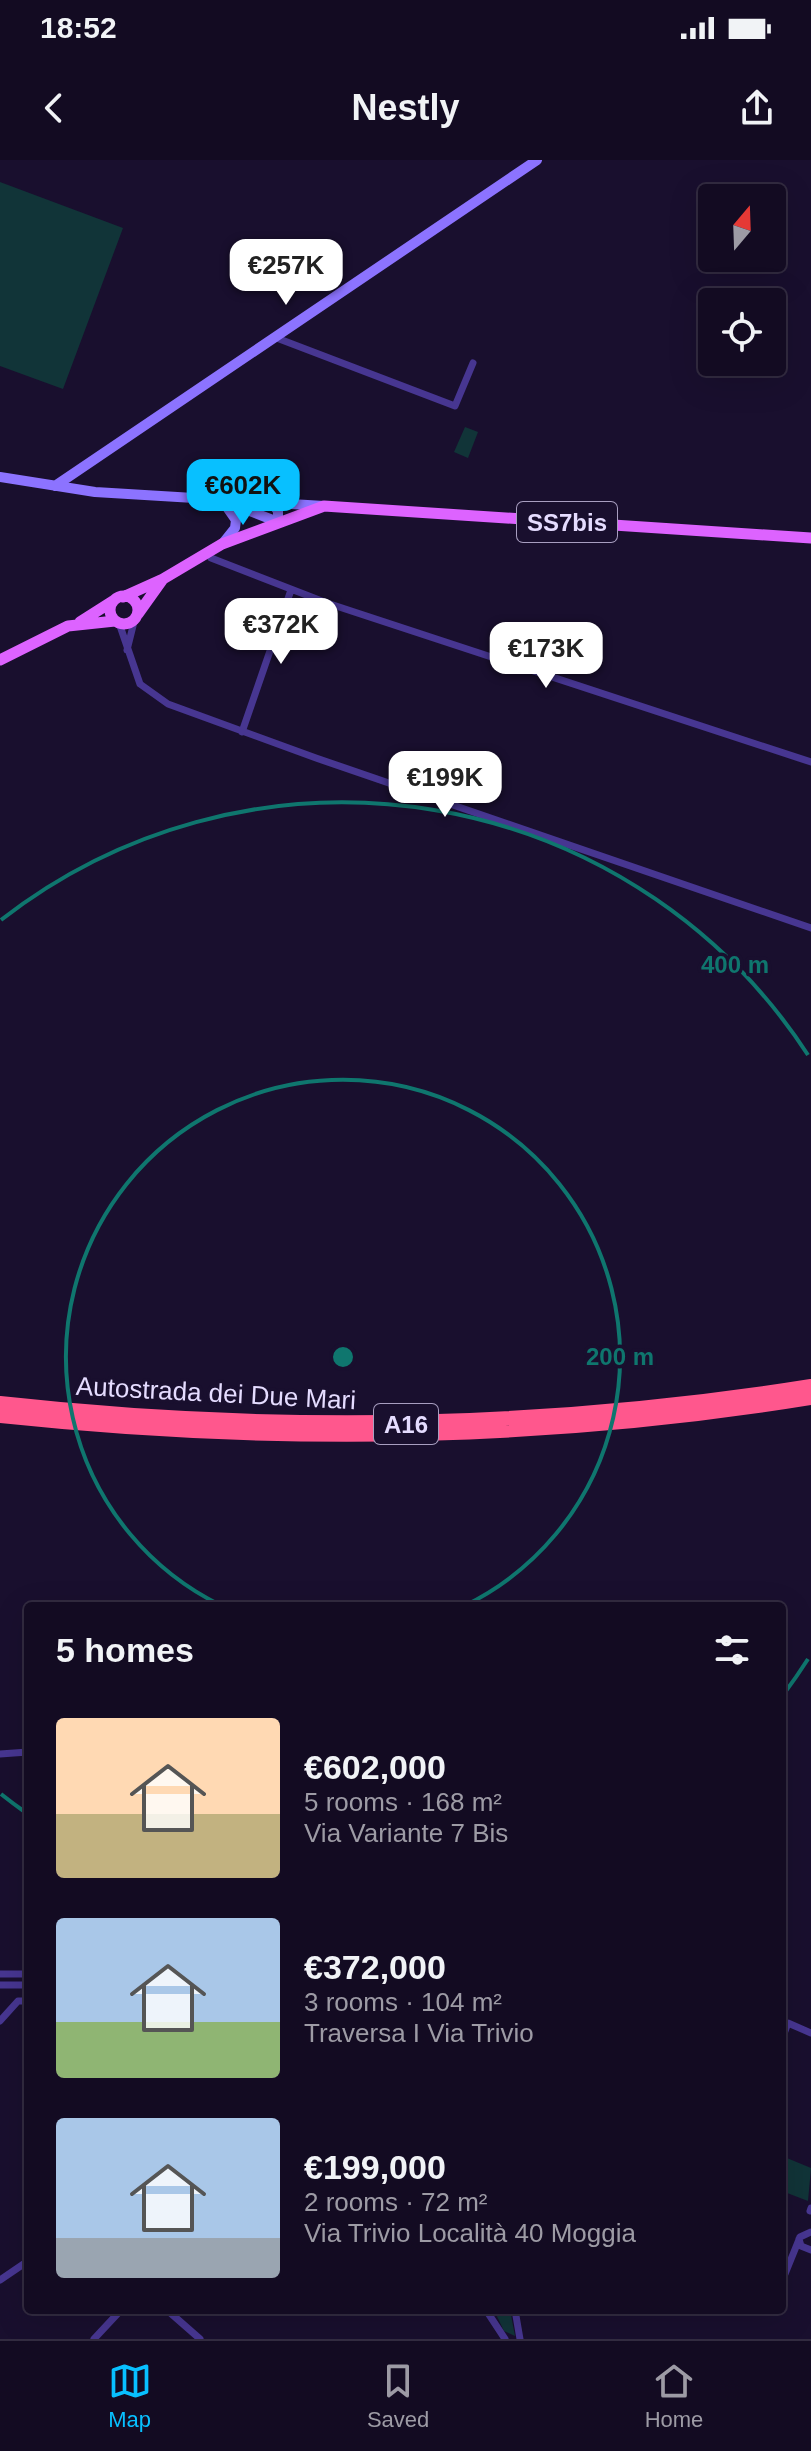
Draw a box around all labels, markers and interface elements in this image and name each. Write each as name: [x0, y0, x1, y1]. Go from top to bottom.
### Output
text: 18:52: [40, 11, 117, 44]
icon: back: [32, 86, 76, 130]
icon: share: [735, 86, 779, 130]
text: Nestly: [351, 87, 460, 128]
north arrow: [698, 184, 786, 272]
map controls: [698, 184, 786, 376]
pin: €257K: [230, 239, 342, 307]
text: €257K: [248, 250, 324, 280]
button: locate: [698, 288, 786, 376]
pin: €602K: [187, 459, 299, 527]
text: €602K: [205, 470, 281, 500]
road number: SS7bis: [517, 502, 617, 542]
pin: €372K: [225, 598, 337, 666]
text: €372K: [243, 609, 319, 639]
pin: €173K: [490, 622, 602, 690]
text: €173K: [508, 633, 584, 663]
pin: €199K: [389, 751, 501, 819]
text: €199K: [407, 762, 483, 792]
text: 400 m: [701, 951, 769, 978]
centre of rings: [329, 1343, 357, 1371]
text: 200 m: [586, 1343, 654, 1370]
street label: Autostrada dei Due Mari: [75, 1371, 357, 1415]
road number: A16: [374, 1404, 438, 1444]
icon: filters: [710, 1628, 754, 1672]
text: 5 homes: [56, 1631, 194, 1669]
text: €602,000: [304, 1748, 446, 1786]
icon: home: [120, 1750, 216, 1846]
text: 5 rooms · 168 m²: [304, 1787, 502, 1817]
text: Via Variante 7 Bis: [304, 1818, 508, 1848]
text: €372,000: [304, 1948, 446, 1986]
icon: home: [120, 1950, 216, 2046]
text: 3 rooms · 104 m²: [304, 1987, 502, 2017]
text: Traversa I Via Trivio: [304, 2018, 534, 2048]
text: €199,000: [304, 2148, 446, 2186]
icon: home: [120, 2150, 216, 2246]
text: 2 rooms · 72 m²: [304, 2187, 488, 2217]
text: Via Trivio Località 40 Moggia: [304, 2218, 636, 2248]
tab: Map: [108, 2359, 152, 2433]
tab: Saved: [367, 2359, 429, 2433]
tab: Home: [645, 2359, 703, 2433]

